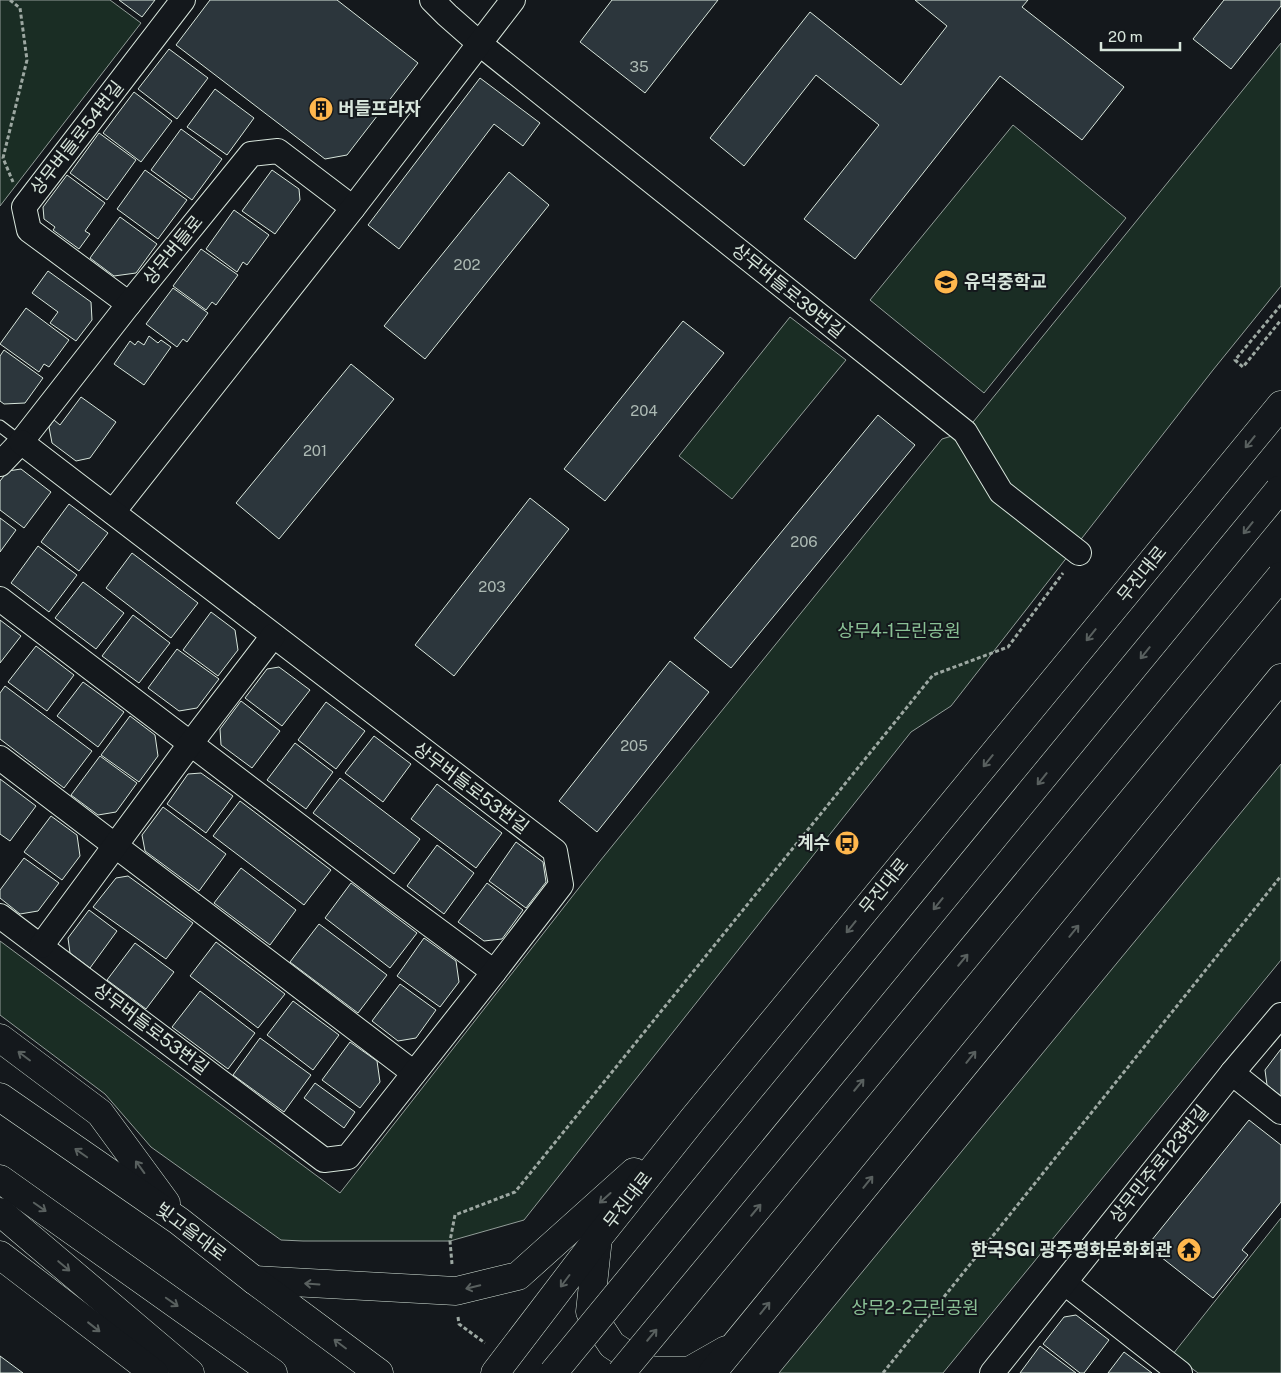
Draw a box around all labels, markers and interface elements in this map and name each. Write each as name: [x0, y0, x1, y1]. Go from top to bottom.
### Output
scale bar: [1101, 20, 1180, 52]
text: 20 m: [1108, 28, 1143, 45]
house number: 35: [629, 58, 649, 75]
street label: 상무버들로54번길: [26, 77, 128, 199]
building icon: 버들프라자: [308, 96, 334, 122]
place label: 버들프라자: [338, 98, 421, 119]
street label: 상무버들로: [138, 211, 207, 288]
street label: 상무버들로39번길: [728, 239, 849, 342]
house number: 202: [453, 256, 481, 273]
school or university icon: 유덕중학교: [933, 269, 959, 295]
place label: 유덕중학교: [964, 271, 1047, 292]
house number: 204: [630, 402, 658, 419]
one-way arrow: [1244, 436, 1256, 449]
house number: 201: [303, 442, 327, 459]
one-way arrow: [1243, 521, 1254, 534]
house number: 206: [790, 533, 818, 550]
street label: 무진대로: [1113, 541, 1171, 606]
house number: 203: [478, 578, 506, 595]
park label: 상무4-1근린공원: [837, 620, 961, 641]
one-way arrow: [1085, 629, 1097, 642]
one-way arrow: [1139, 647, 1150, 660]
street label: 상무버들로53번길: [410, 737, 533, 838]
house number: 205: [620, 737, 648, 754]
one-way arrow: [982, 754, 993, 767]
one-way arrow: [1036, 772, 1047, 785]
bus stop icon: 계수: [834, 830, 860, 856]
place label: 계수: [797, 832, 830, 853]
street label: 무진대로: [855, 853, 913, 918]
one-way arrow: [933, 898, 944, 911]
one-way arrow: [845, 920, 856, 933]
one-way arrow: [1068, 925, 1079, 938]
one-way arrow: [958, 954, 969, 967]
street label: 상무버들로53번길: [90, 978, 213, 1079]
one-way arrow: [18, 1050, 31, 1061]
one-way arrow: [965, 1050, 976, 1063]
one-way arrow: [854, 1079, 865, 1092]
street label: 상무민주로123번길: [1105, 1101, 1213, 1227]
one-way arrow: [74, 1148, 88, 1158]
one-way arrow: [134, 1161, 145, 1174]
street label: 무진대로: [599, 1167, 656, 1232]
one-way arrow: [862, 1176, 873, 1189]
one-way arrow: [598, 1192, 611, 1204]
street label: 빛고을대로: [152, 1198, 231, 1265]
one-way arrow: [33, 1202, 47, 1212]
one-way arrow: [750, 1204, 761, 1217]
temple icon: 한국SGI 광주평화문화회관: [1176, 1237, 1202, 1263]
place label: 한국SGI 광주평화문화회관: [971, 1239, 1172, 1260]
one-way arrow: [57, 1261, 70, 1272]
one-way arrow: [560, 1274, 571, 1287]
one-way arrow: [304, 1279, 320, 1289]
one-way arrow: [466, 1283, 482, 1292]
one-way arrow: [165, 1296, 178, 1307]
park label: 상무2-2근린공원: [851, 1297, 979, 1318]
one-way arrow: [759, 1302, 770, 1315]
one-way arrow: [87, 1322, 100, 1333]
one-way arrow: [647, 1329, 658, 1342]
one-way arrow: [333, 1339, 347, 1349]

